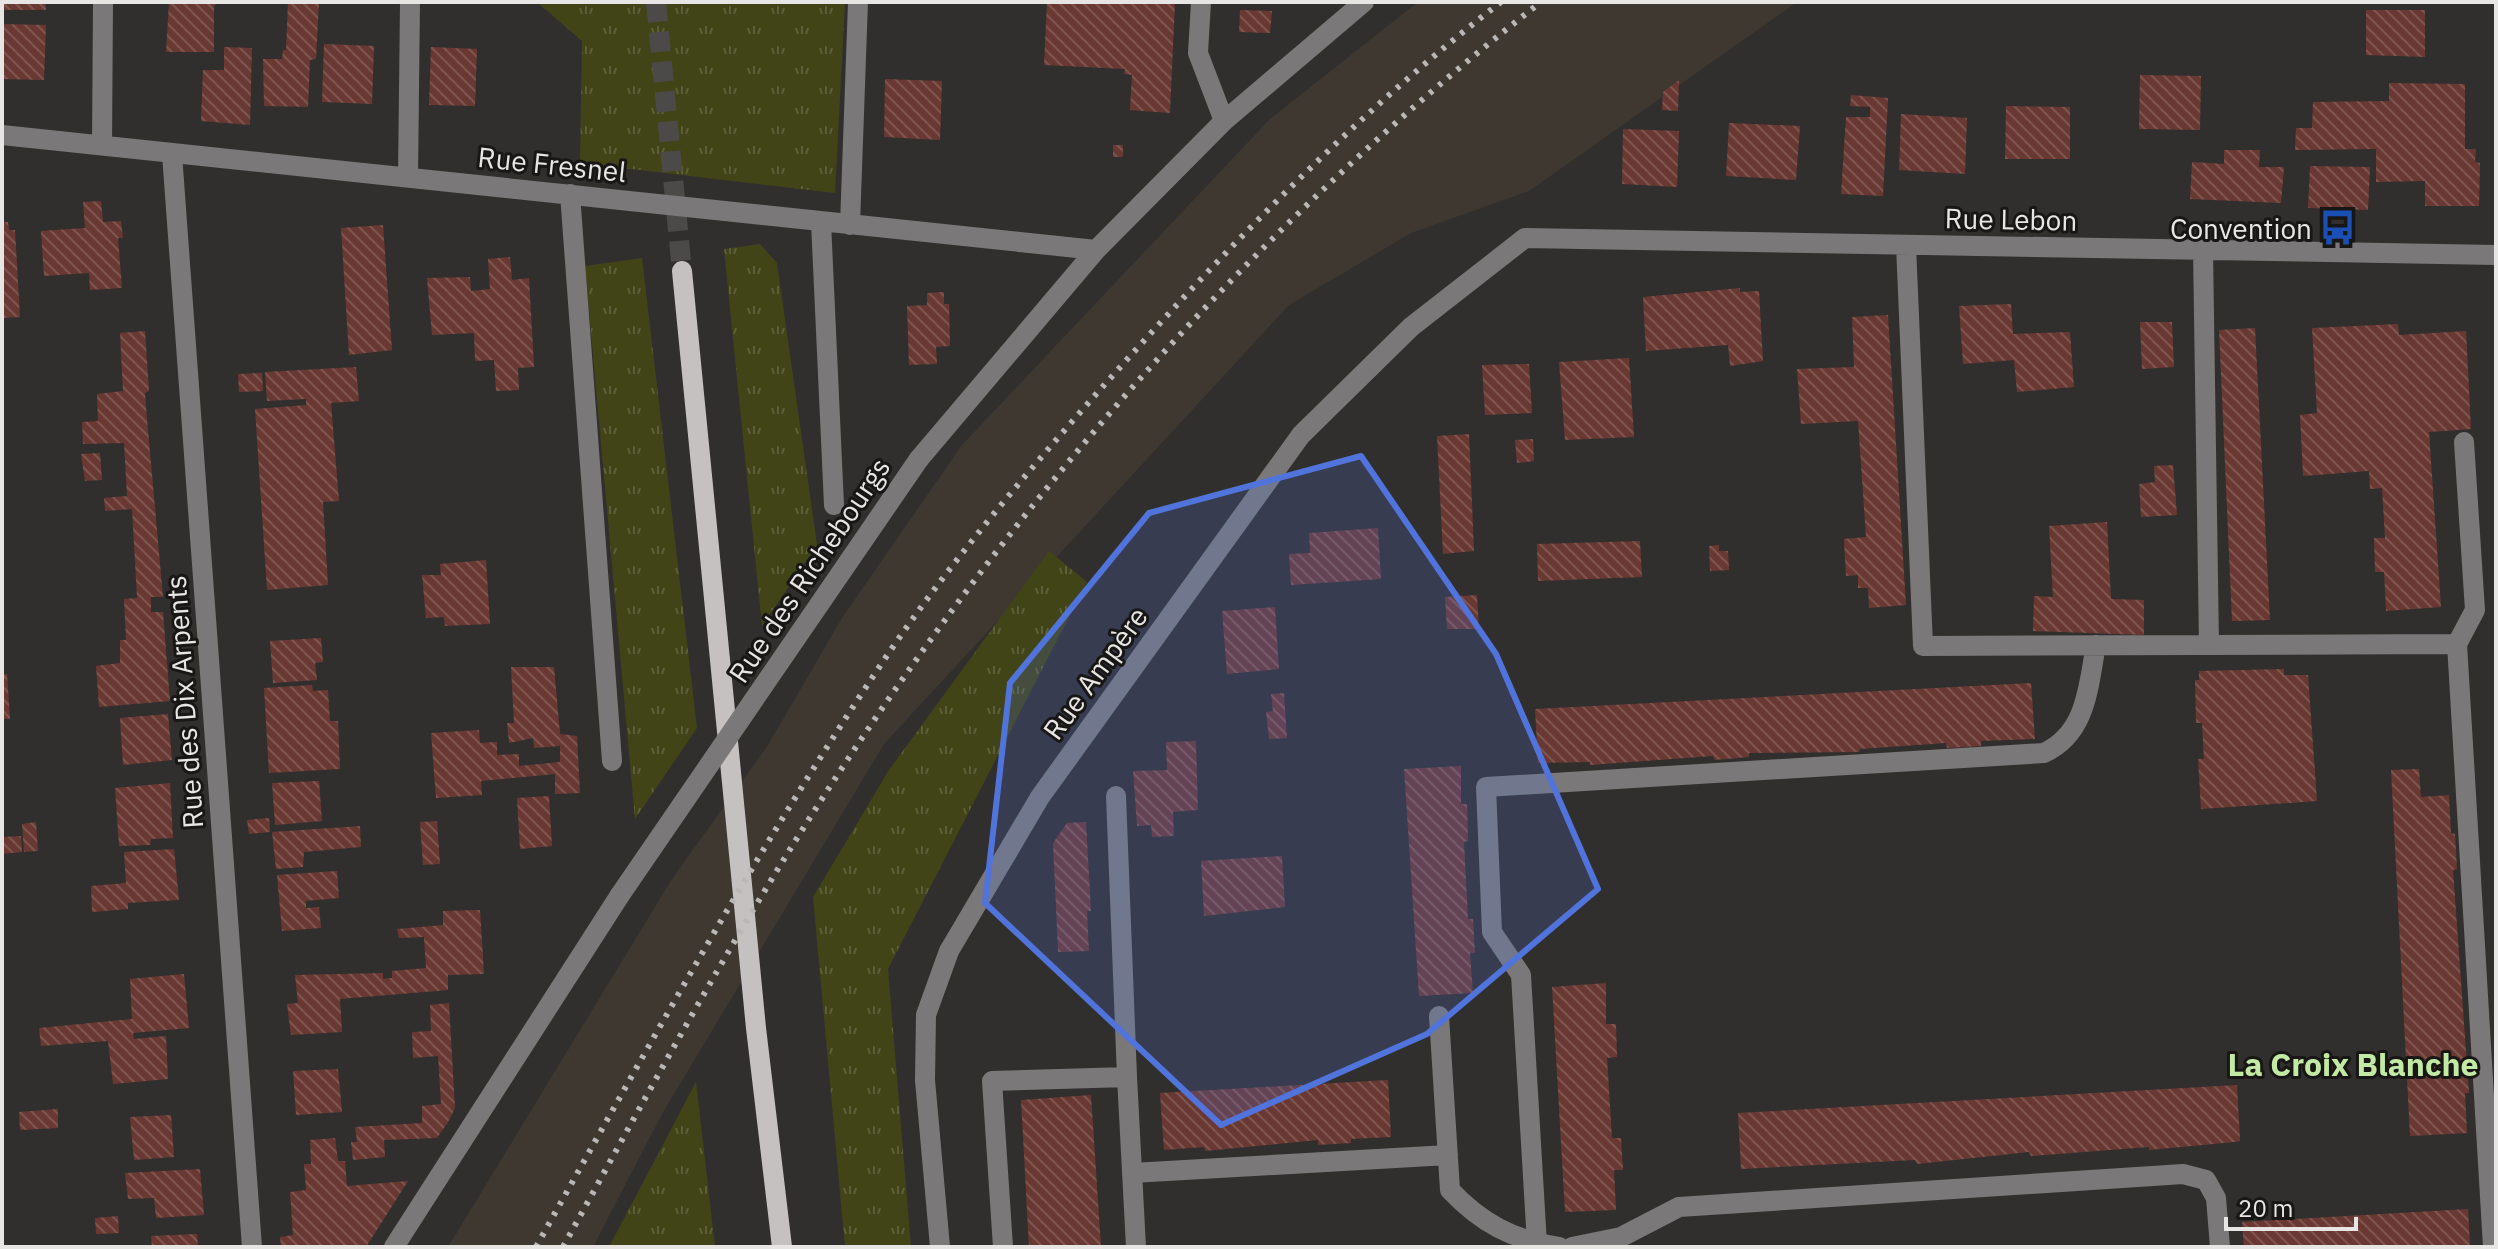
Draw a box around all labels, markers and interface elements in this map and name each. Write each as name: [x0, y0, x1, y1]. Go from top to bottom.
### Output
street label: Rue Fresnel: [476, 138, 628, 190]
street label: Rue Lebon: [1944, 199, 2078, 239]
bus stop icon: Convention: [2319, 209, 2357, 247]
place label: Convention: [2170, 210, 2312, 247]
street label: Rue des Richebourgs: [720, 450, 898, 690]
street label: Rue des Dix Arpents: [157, 574, 211, 830]
street label: Rue Ampère: [1034, 599, 1156, 747]
district label: La Croix Blanche: [2227, 1043, 2479, 1085]
scale bar: [2226, 1181, 2356, 1231]
text: 20 m: [2238, 1192, 2293, 1224]

